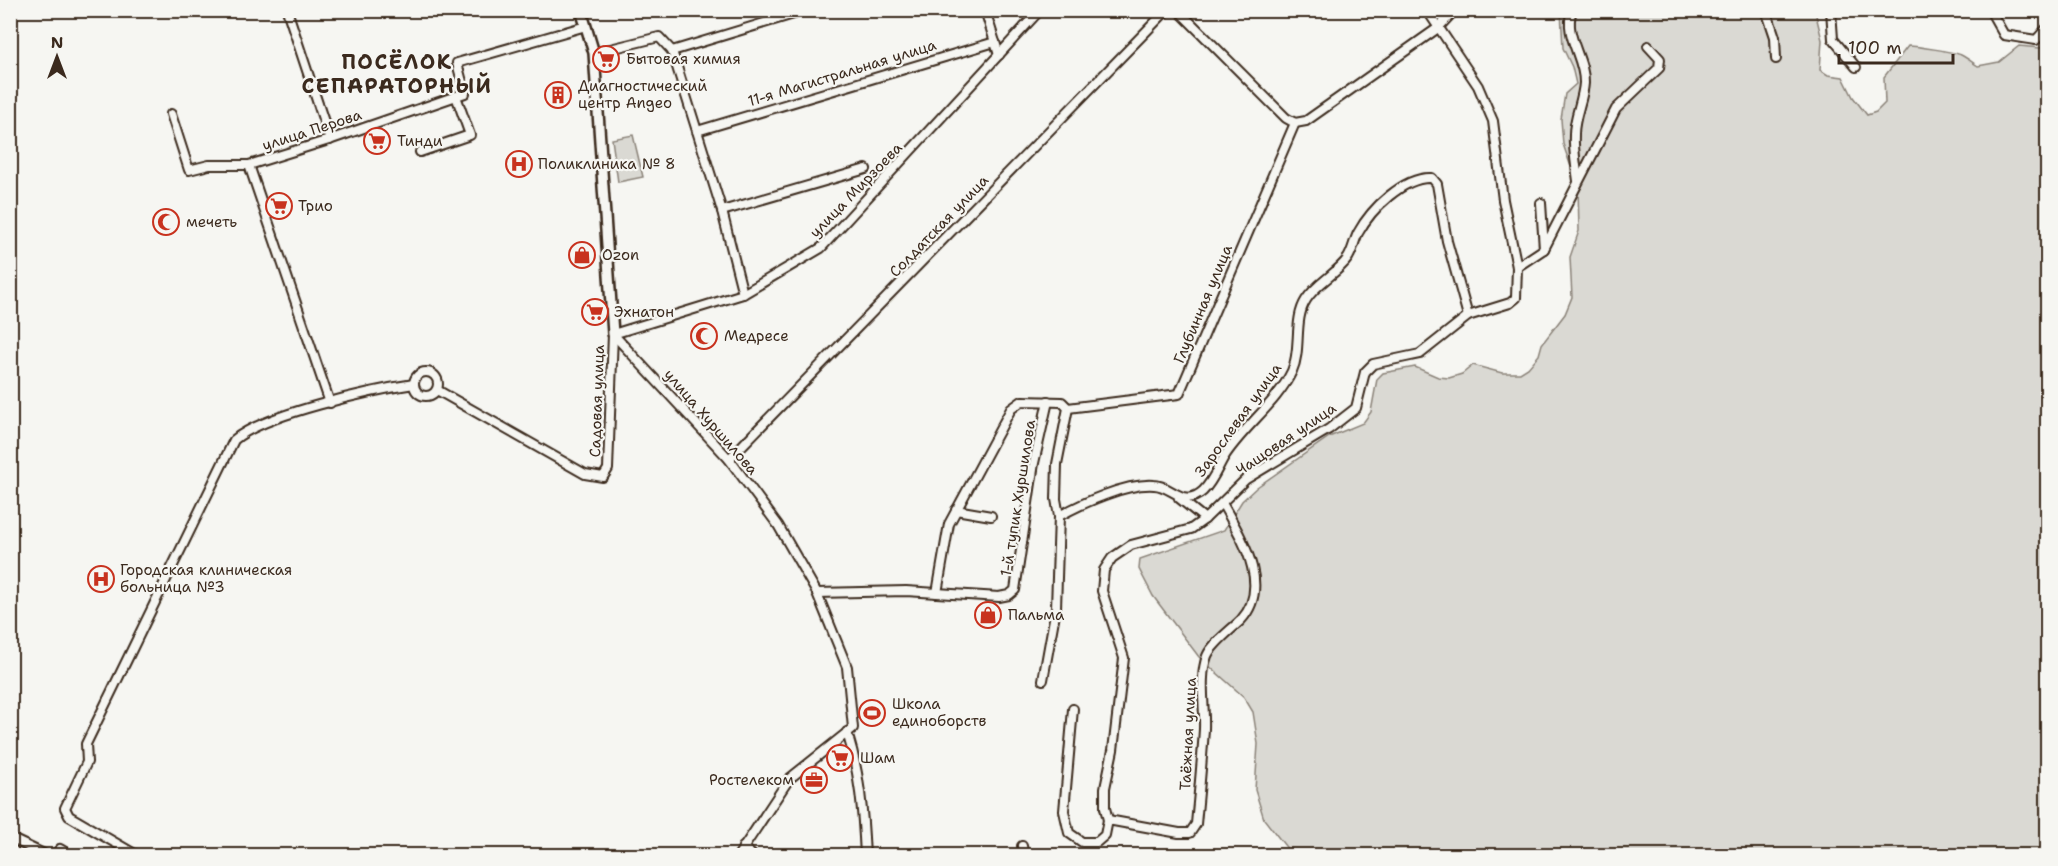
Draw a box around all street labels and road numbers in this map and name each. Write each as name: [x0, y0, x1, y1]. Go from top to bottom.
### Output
street label: 11-я Магистральная улица: [745, 35, 939, 111]
street label: улица Перова: [260, 104, 365, 155]
street label: улица Мирзоева: [805, 138, 907, 242]
street label: Солдатская улица: [885, 170, 993, 281]
street label: Глубинная улица: [1169, 241, 1237, 366]
street label: Садовая улица: [585, 344, 609, 458]
street label: Зарослевая улица: [1190, 359, 1286, 481]
street label: улица Хуршилова: [659, 365, 763, 480]
street label: Чащовая улица: [1232, 398, 1340, 480]
street label: 1-й тупик Хуршилова: [996, 418, 1040, 578]
street label: Таёжная улица: [1175, 676, 1201, 791]

